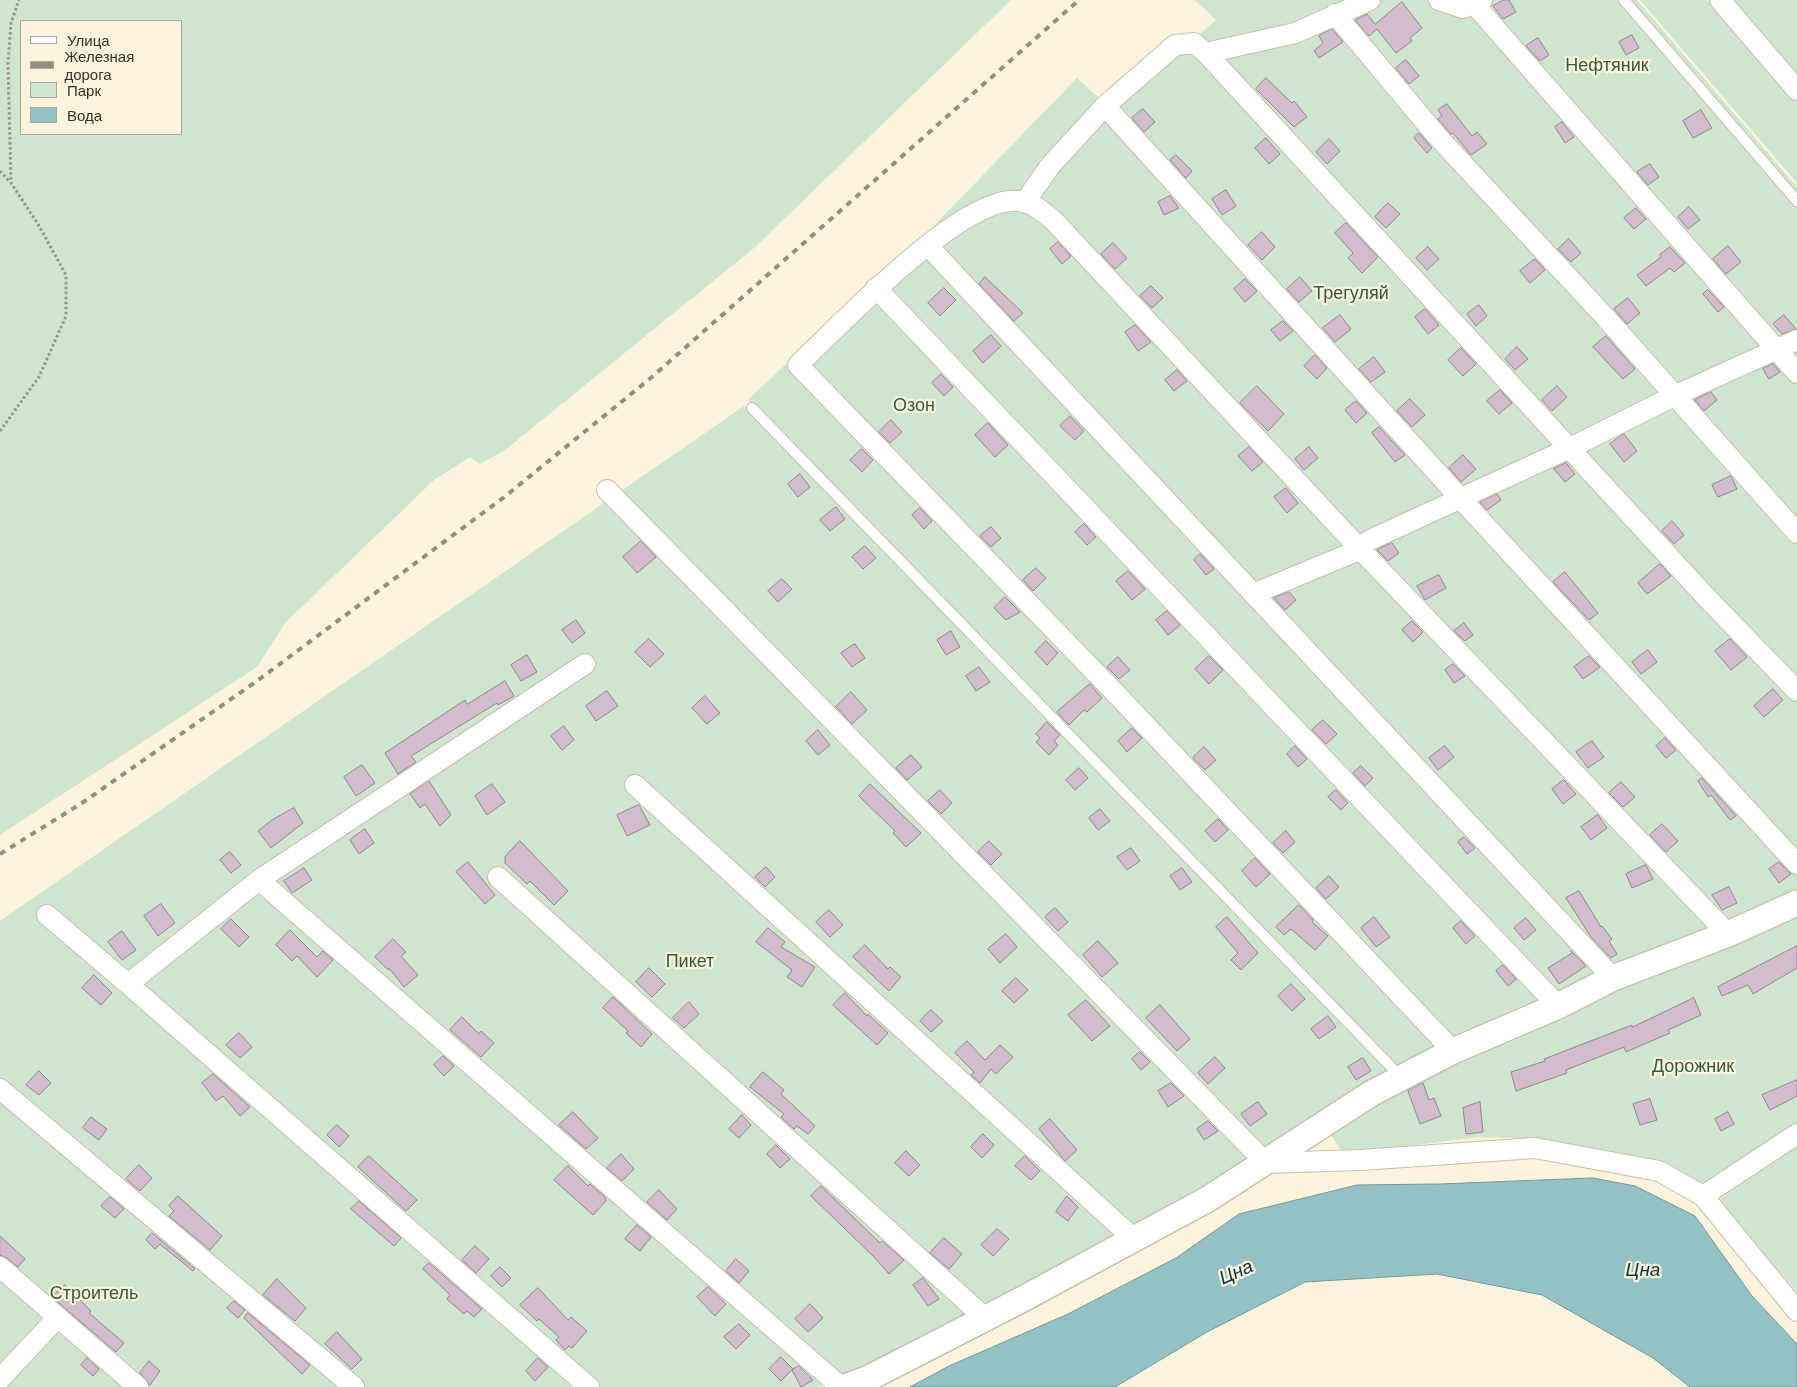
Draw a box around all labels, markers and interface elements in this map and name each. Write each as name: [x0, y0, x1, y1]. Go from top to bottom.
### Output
legend: [20, 20, 182, 135]
text: Улица: [67, 31, 110, 49]
text: Железная дорога: [64, 47, 134, 83]
park label: Нефтяник: [1565, 54, 1649, 76]
text: Парк: [67, 81, 101, 99]
text: Вода: [67, 106, 102, 124]
park label: Трегуляй: [1313, 282, 1389, 304]
park label: Озон: [893, 394, 935, 416]
park label: Пикет: [666, 950, 714, 972]
park label: Дорожник: [1652, 1055, 1734, 1077]
water label: Цна: [1215, 1255, 1257, 1289]
water label: Цна: [1626, 1259, 1660, 1281]
park label: Строитель: [50, 1282, 138, 1304]

